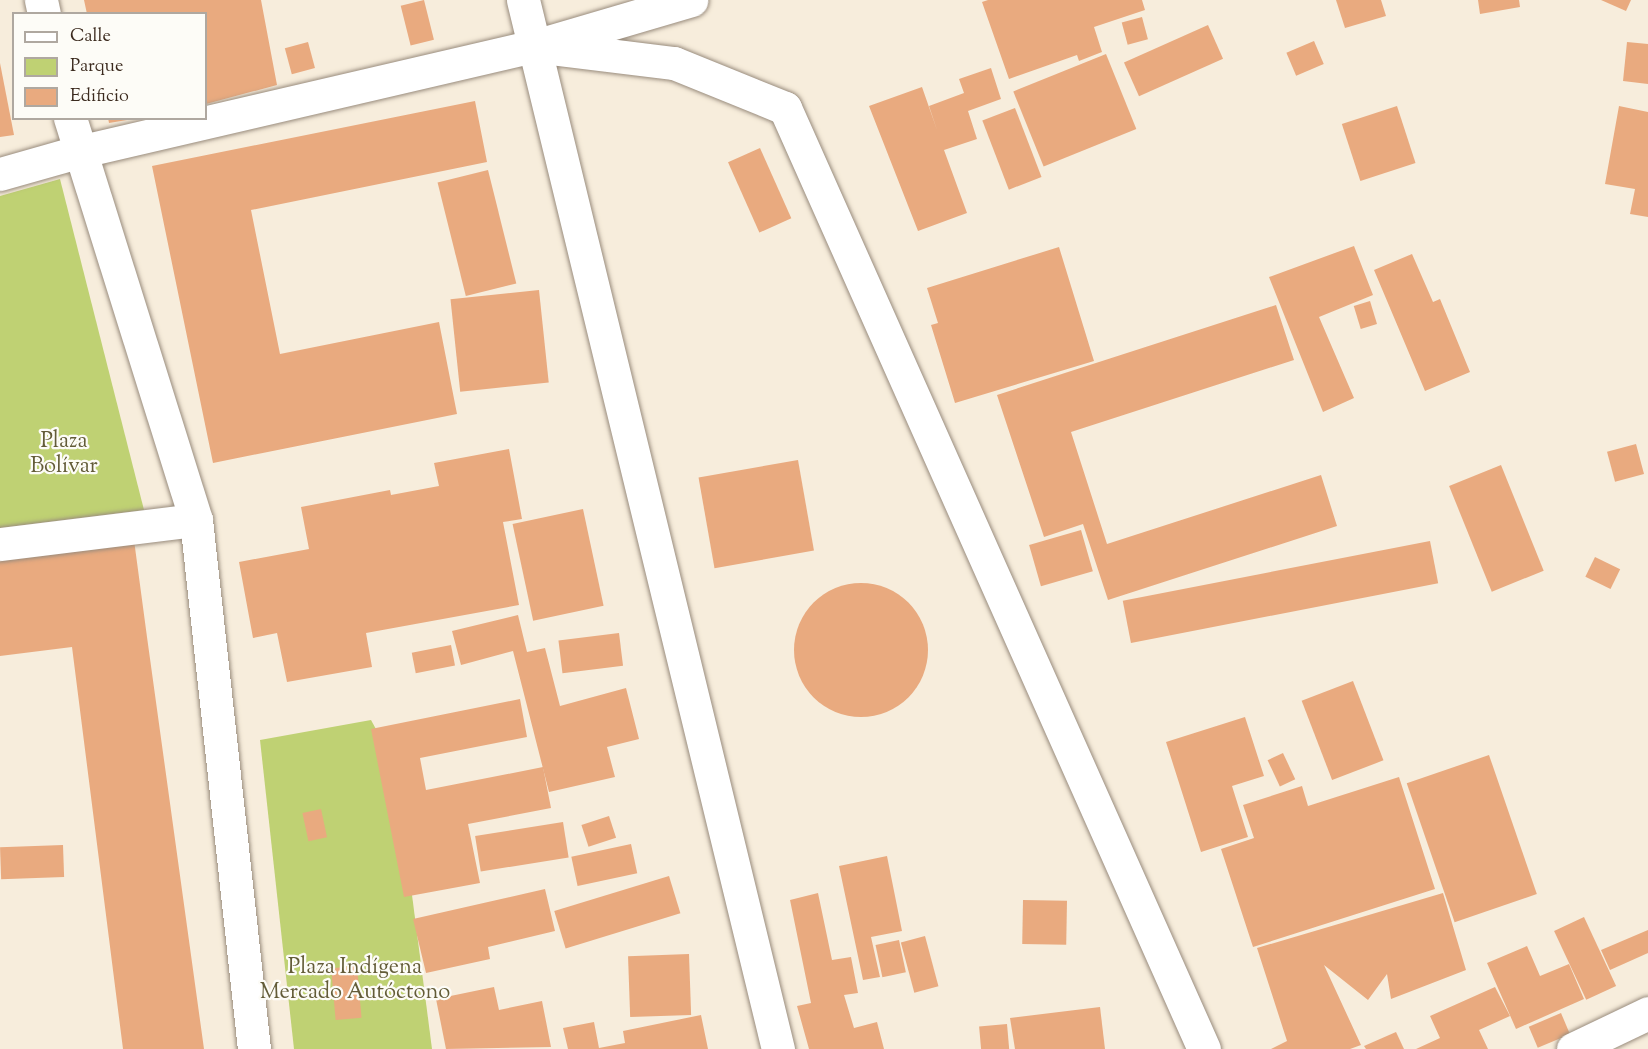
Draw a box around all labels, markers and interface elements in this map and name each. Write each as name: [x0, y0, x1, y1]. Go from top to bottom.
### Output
legend: [12, 12, 207, 120]
text: Calle: [70, 24, 111, 50]
text: Parque: [70, 54, 123, 80]
text: Edificio: [70, 84, 129, 110]
park label: Plaza Bolívar: [30, 429, 98, 481]
park label: Plaza Indígena Mercado Autóctono: [260, 955, 450, 1006]

